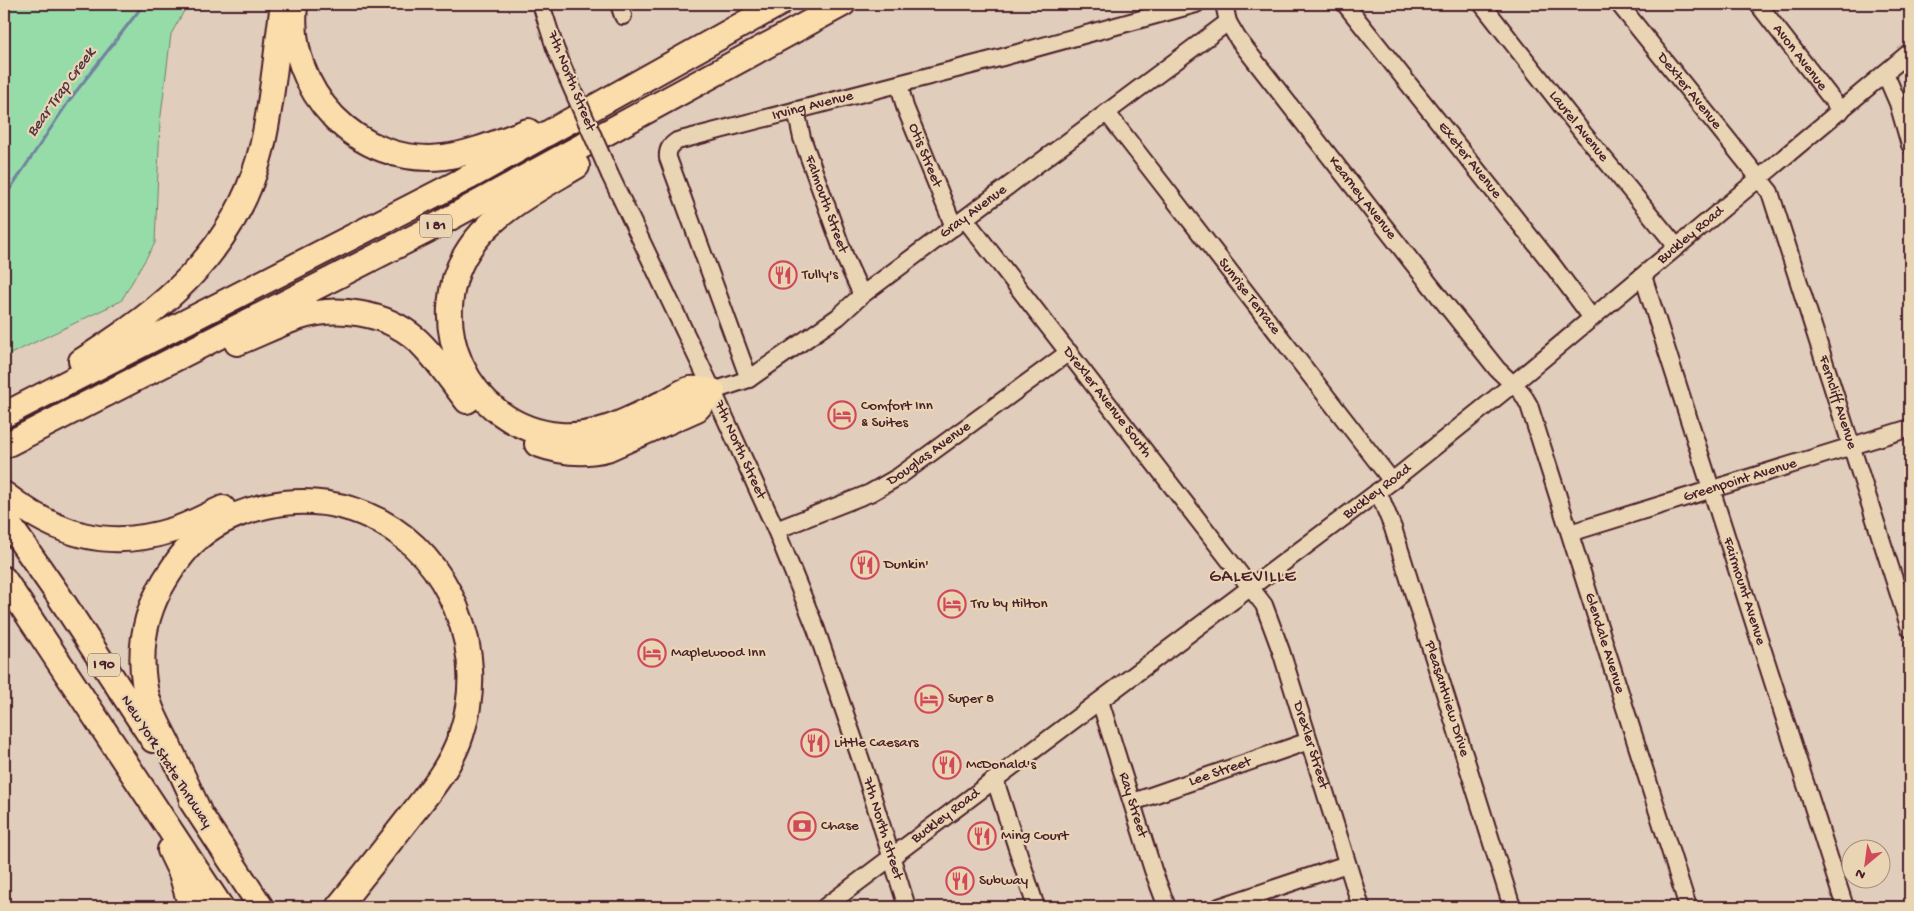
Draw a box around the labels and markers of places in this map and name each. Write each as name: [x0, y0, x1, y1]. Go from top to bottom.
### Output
restaurant icon: Tully's: [768, 260, 798, 290]
place label: Tully's: [801, 266, 839, 284]
place label: Comfort Inn & Suites: [861, 397, 933, 432]
hotel icon: Comfort Inn & Suites: [827, 400, 857, 430]
restaurant icon: Dunkin': [850, 550, 880, 580]
place label: Dunkin': [883, 556, 929, 574]
hotel icon: Tru by Hilton: [937, 589, 967, 619]
place label: Tru by Hilton: [970, 595, 1048, 613]
hotel icon: Maplewood Inn: [637, 638, 667, 668]
place label: Maplewood Inn: [671, 644, 766, 662]
hotel icon: Super 8: [914, 684, 944, 714]
place label: Super 8: [948, 690, 994, 708]
restaurant icon: Little Caesars: [800, 728, 830, 758]
place label: Little Caesars: [834, 734, 919, 752]
restaurant icon: McDonald's: [932, 750, 962, 780]
place label: McDonald's: [966, 756, 1036, 774]
bank icon: Chase: [787, 811, 817, 841]
place label: Chase: [821, 817, 859, 835]
restaurant icon: Ming Court: [967, 821, 997, 851]
place label: Ming Court: [1001, 827, 1070, 845]
restaurant icon: Subway: [945, 866, 975, 896]
place label: Subway: [979, 872, 1029, 890]

